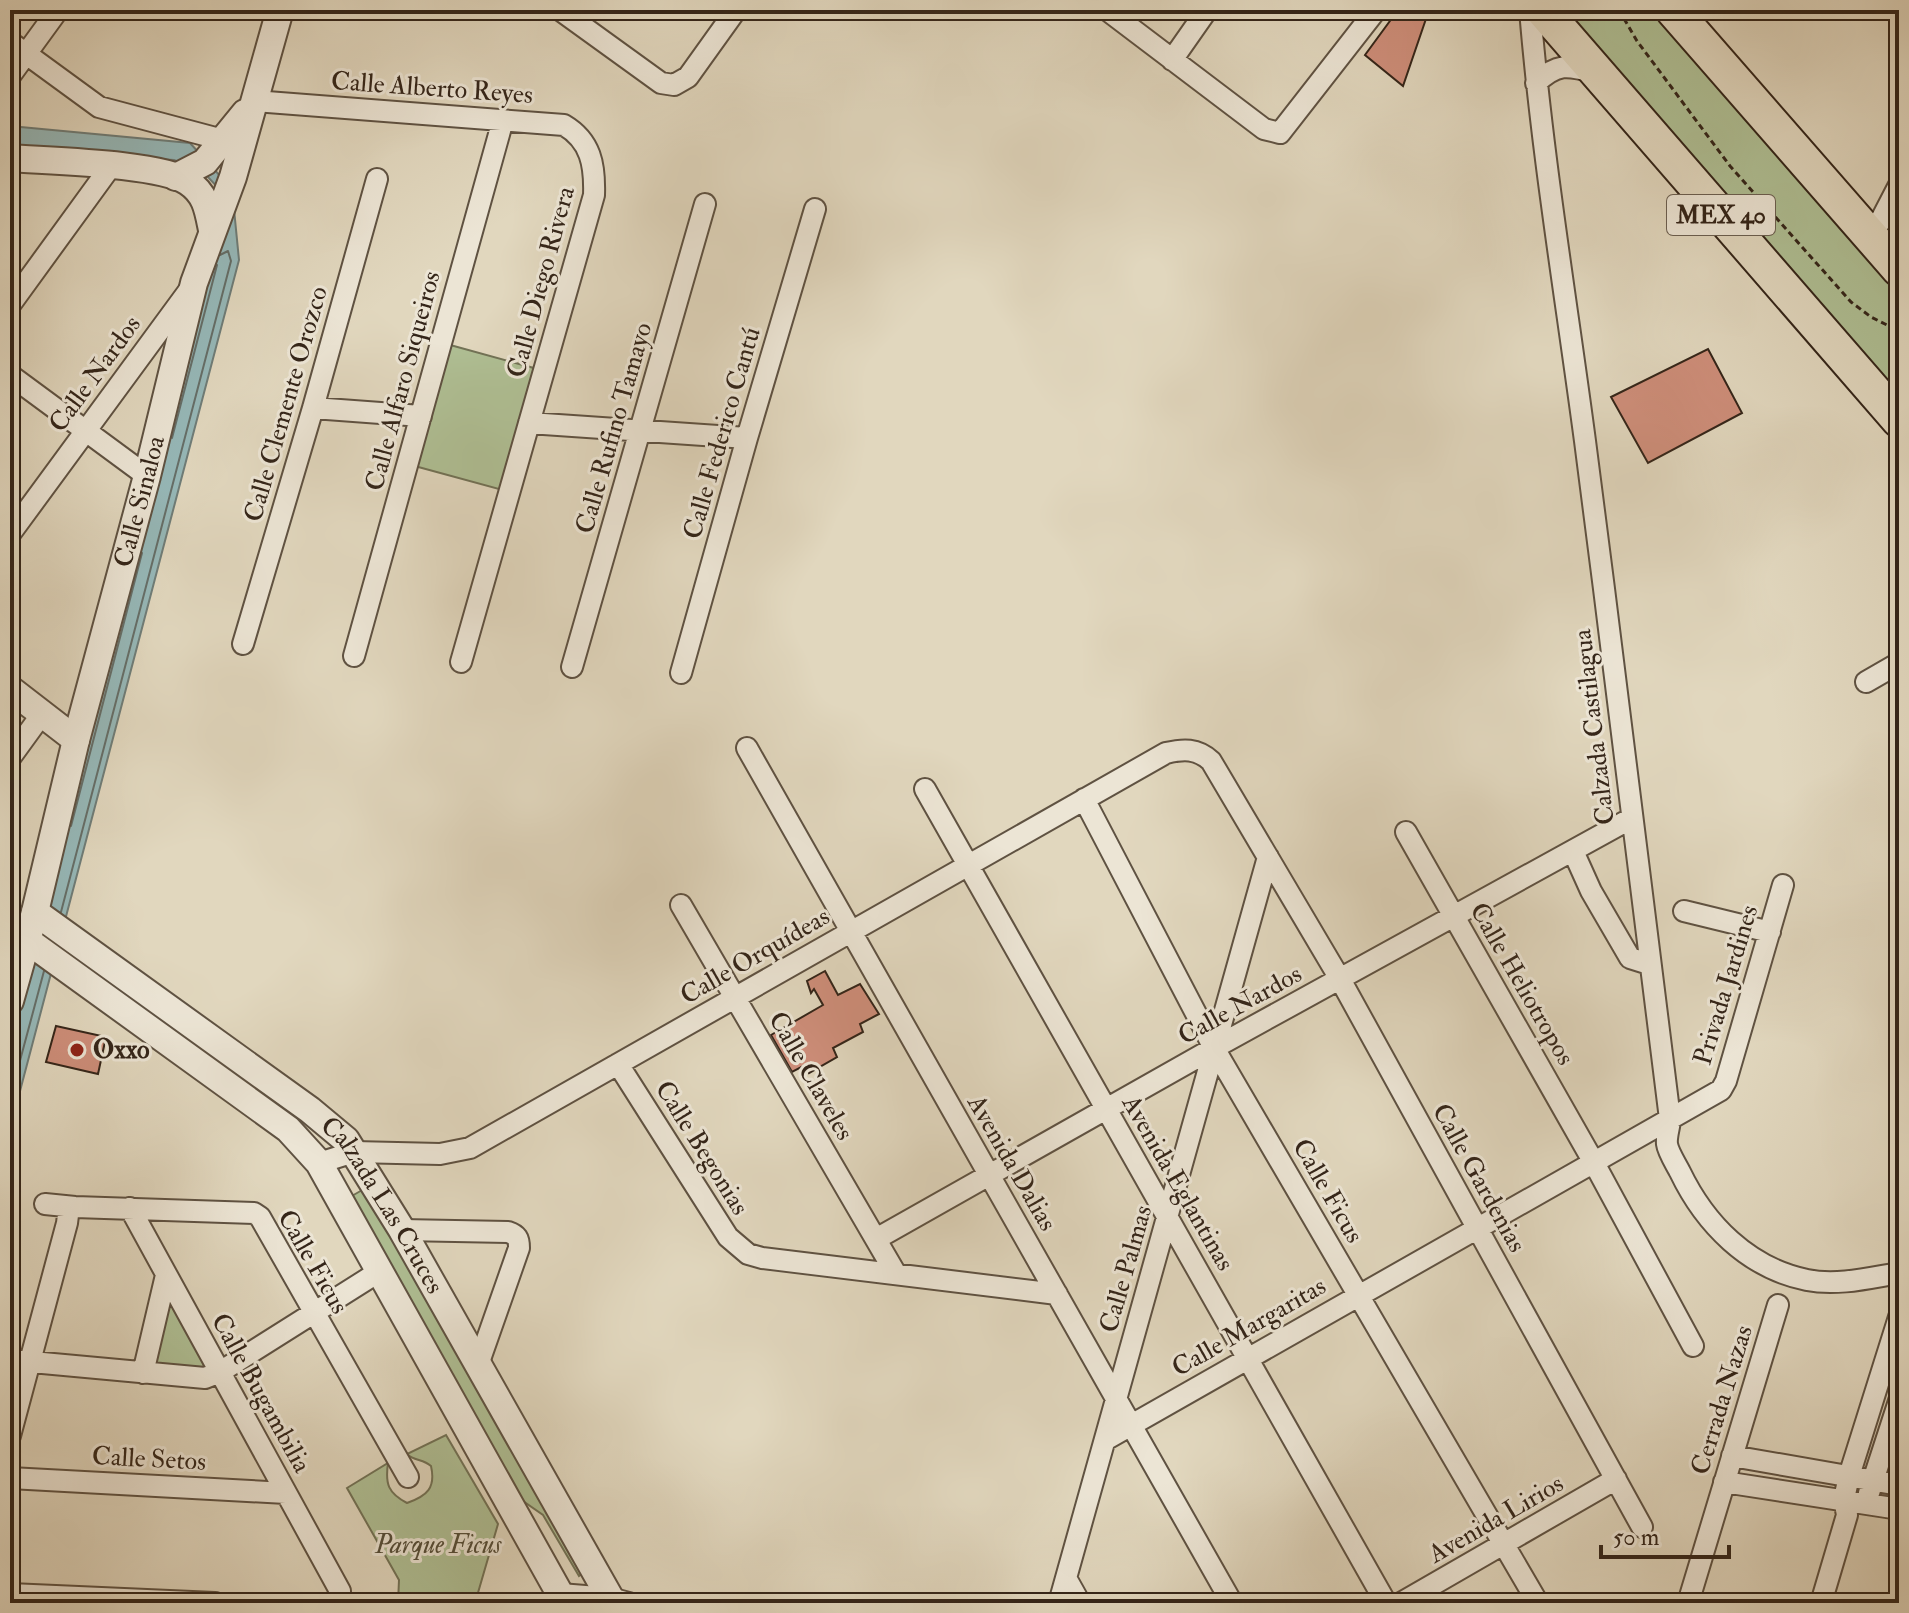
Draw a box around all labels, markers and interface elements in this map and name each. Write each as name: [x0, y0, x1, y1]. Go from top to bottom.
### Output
street label: Calle Alberto Reyes: [330, 65, 534, 111]
street label: Calle Diego Rivera: [500, 183, 582, 381]
road number: MEX 40: [1667, 195, 1775, 235]
street label: Calle Alfaro Siqueiros: [358, 268, 448, 494]
street label: Calle Clemente Orozco: [237, 283, 335, 525]
street label: Calle Nardos: [42, 309, 148, 439]
street label: Calle Rufino Tamayo: [569, 319, 659, 537]
street label: Calle Federico Cantú: [676, 323, 768, 543]
street label: Calle Sinaloa: [107, 433, 172, 571]
street label: Calzada Castilagua: [1566, 627, 1622, 827]
street label: Calle Heliotropos: [1462, 897, 1581, 1071]
street label: Calle Orquídeas: [675, 900, 835, 1012]
street label: Privada Jardines: [1687, 901, 1765, 1069]
street label: Calle Nardos: [1173, 958, 1307, 1052]
street label: Calle Claveles: [761, 1006, 861, 1146]
place label: Oxxo: [93, 1034, 150, 1066]
marker: Oxxo: [68, 1041, 86, 1059]
street label: Calle Begonias: [648, 1075, 756, 1221]
street label: Avenida Dalias: [960, 1088, 1064, 1237]
street label: Avenida Eglantinas: [1114, 1089, 1241, 1277]
street label: Calle Gardenias: [1425, 1098, 1533, 1258]
street label: Calzada Las Cruces: [314, 1110, 451, 1299]
street label: Calle Ficus: [1285, 1133, 1371, 1249]
street label: Calle Palmas: [1093, 1202, 1159, 1336]
street label: Calle Ficus: [270, 1204, 356, 1320]
street label: Calle Margaritas: [1166, 1270, 1332, 1384]
street label: Calle Bugambilia: [204, 1308, 318, 1478]
street label: Cerrada Nazas: [1684, 1321, 1760, 1479]
street label: Calle Setos: [91, 1440, 207, 1478]
street label: Avenida Lirios: [1422, 1467, 1569, 1571]
scale bar: [1601, 1509, 1729, 1559]
text: 50 m: [1613, 1522, 1660, 1553]
park label: Parque Ficus: [374, 1529, 502, 1561]

